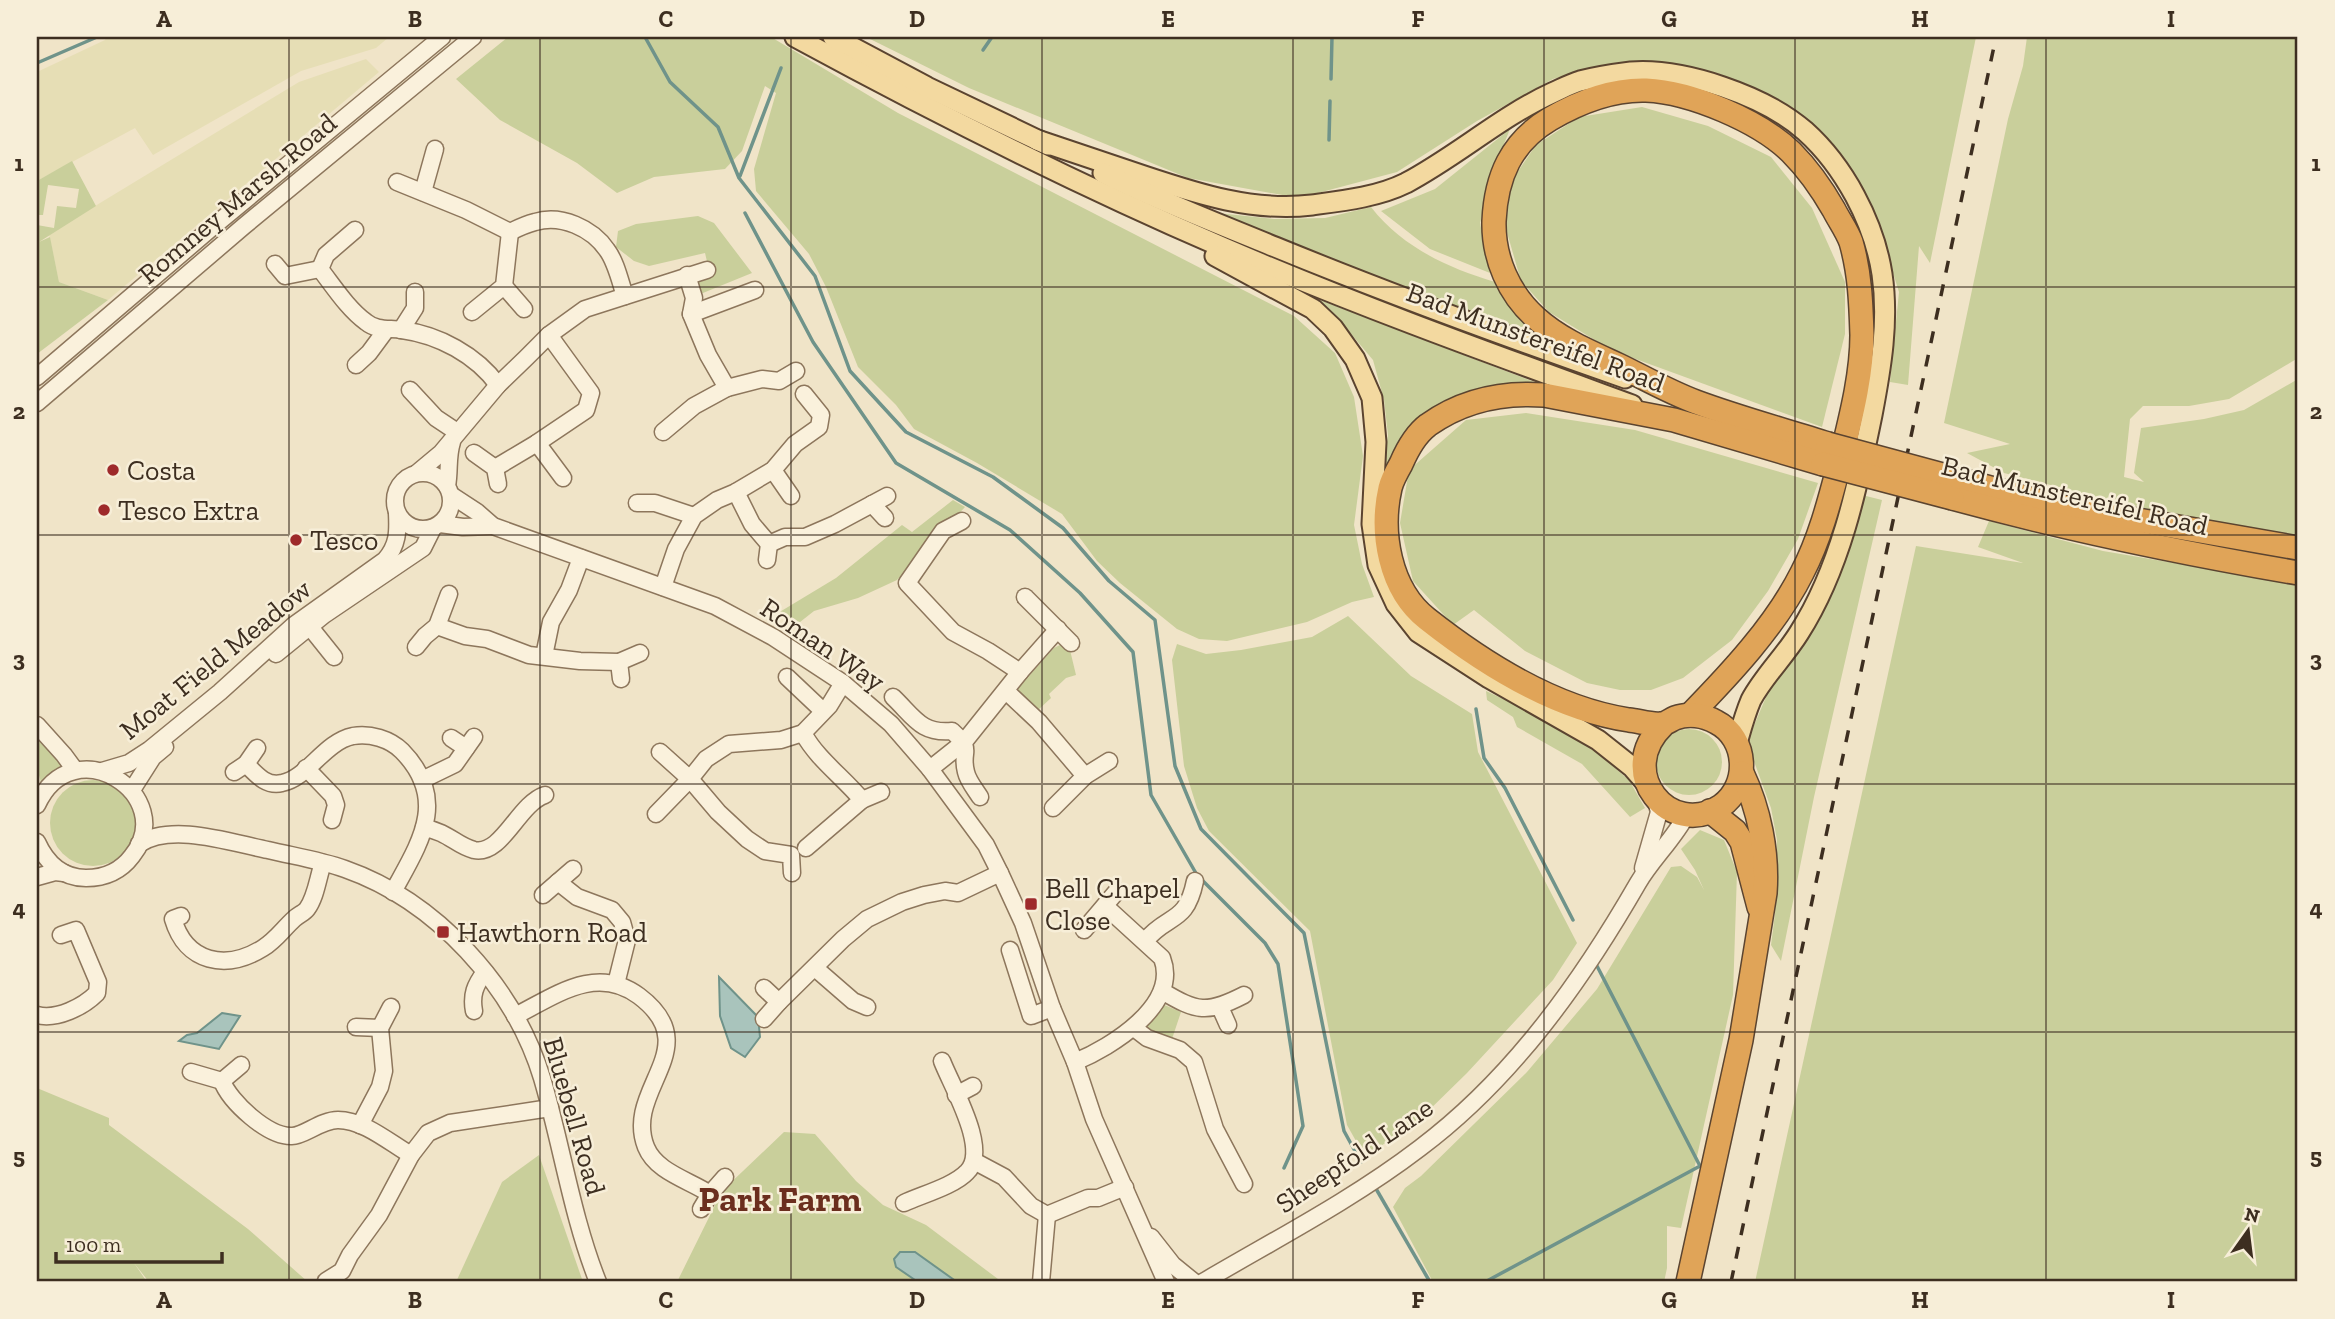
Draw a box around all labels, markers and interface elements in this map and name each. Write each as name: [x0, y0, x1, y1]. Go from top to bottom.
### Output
text: A: [156, 5, 172, 33]
text: B: [408, 5, 422, 33]
text: C: [659, 5, 673, 33]
text: D: [909, 5, 925, 33]
text: E: [1161, 5, 1175, 33]
text: F: [1411, 5, 1425, 33]
text: G: [1661, 5, 1677, 33]
text: H: [1911, 5, 1929, 33]
text: I: [2167, 5, 2175, 33]
street label: Romney Marsh Road: [132, 106, 343, 291]
text: 1: [14, 149, 24, 177]
text: 1: [2311, 149, 2321, 177]
street label: Bad Munstereifel Road: [1402, 275, 1670, 400]
text: 2: [13, 397, 25, 425]
text: 2: [2310, 397, 2322, 425]
street label: Bad Munstereifel Road: [1938, 449, 2211, 542]
place label: Costa: [127, 454, 196, 487]
marker: Costa: [105, 462, 121, 478]
place label: Tesco Extra: [118, 494, 260, 527]
marker: Tesco Extra: [96, 502, 112, 518]
place label: Tesco: [310, 524, 378, 557]
marker: Tesco: [288, 532, 304, 548]
street label: Moat Field Meadow: [113, 572, 318, 747]
street label: Roman Way: [754, 591, 892, 698]
text: 3: [13, 645, 25, 673]
text: 3: [2310, 645, 2322, 673]
place label: Bell Chapel Close: [1045, 872, 1180, 937]
text: 4: [12, 894, 26, 922]
text: 4: [2309, 894, 2323, 922]
marker: Bell Chapel Close: [1023, 896, 1039, 912]
place label: Hawthorn Road: [457, 916, 647, 949]
marker: Hawthorn Road: [435, 924, 451, 940]
street label: Bluebell Road: [536, 1033, 613, 1199]
street label: Sheepfold Lane: [1269, 1091, 1439, 1220]
text: 5: [13, 1142, 25, 1170]
text: 5: [2310, 1142, 2322, 1170]
district label: Park Farm: [699, 1178, 862, 1220]
north arrow: [2212, 1196, 2282, 1266]
text: N: [2242, 1202, 2262, 1228]
scale bar: [56, 1221, 222, 1265]
text: 100 m: [66, 1232, 121, 1257]
text: A: [156, 1286, 172, 1314]
text: B: [408, 1286, 422, 1314]
text: C: [659, 1286, 673, 1314]
text: D: [909, 1286, 925, 1314]
text: E: [1161, 1286, 1175, 1314]
text: F: [1411, 1286, 1425, 1314]
text: G: [1661, 1286, 1677, 1314]
text: H: [1911, 1286, 1929, 1314]
text: I: [2167, 1286, 2175, 1314]

